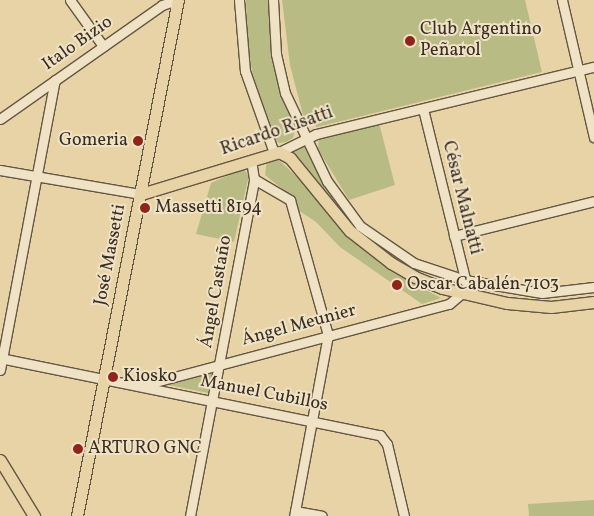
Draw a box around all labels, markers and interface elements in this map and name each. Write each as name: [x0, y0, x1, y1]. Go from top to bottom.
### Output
street label: Italo Bizio: [39, 12, 117, 76]
place label: Club Argentino Peñarol: [420, 20, 541, 62]
marker: Club Argentino Peñarol: [404, 35, 416, 47]
street label: Ricardo Risatti: [218, 103, 336, 161]
place label: Gomeria: [59, 130, 128, 152]
marker: Gomeria: [132, 135, 144, 147]
street label: César Malnatti: [436, 139, 486, 257]
place label: Massetti 8194: [155, 197, 262, 219]
street label: José Massetti: [91, 202, 131, 308]
marker: Massetti 8194: [139, 202, 151, 214]
street label: Ángel Castaño: [196, 234, 238, 350]
place label: Oscar Cabalén 7103: [407, 274, 559, 296]
marker: Oscar Cabalén 7103: [391, 279, 403, 291]
street label: Ángel Meunier: [239, 300, 359, 352]
place label: Kiosko: [123, 366, 177, 388]
marker: Kiosko: [107, 371, 119, 383]
street label: Manuel Cubillos: [198, 371, 330, 417]
place label: ARTURO GNC: [88, 438, 202, 460]
marker: ARTURO GNC: [72, 443, 84, 455]

